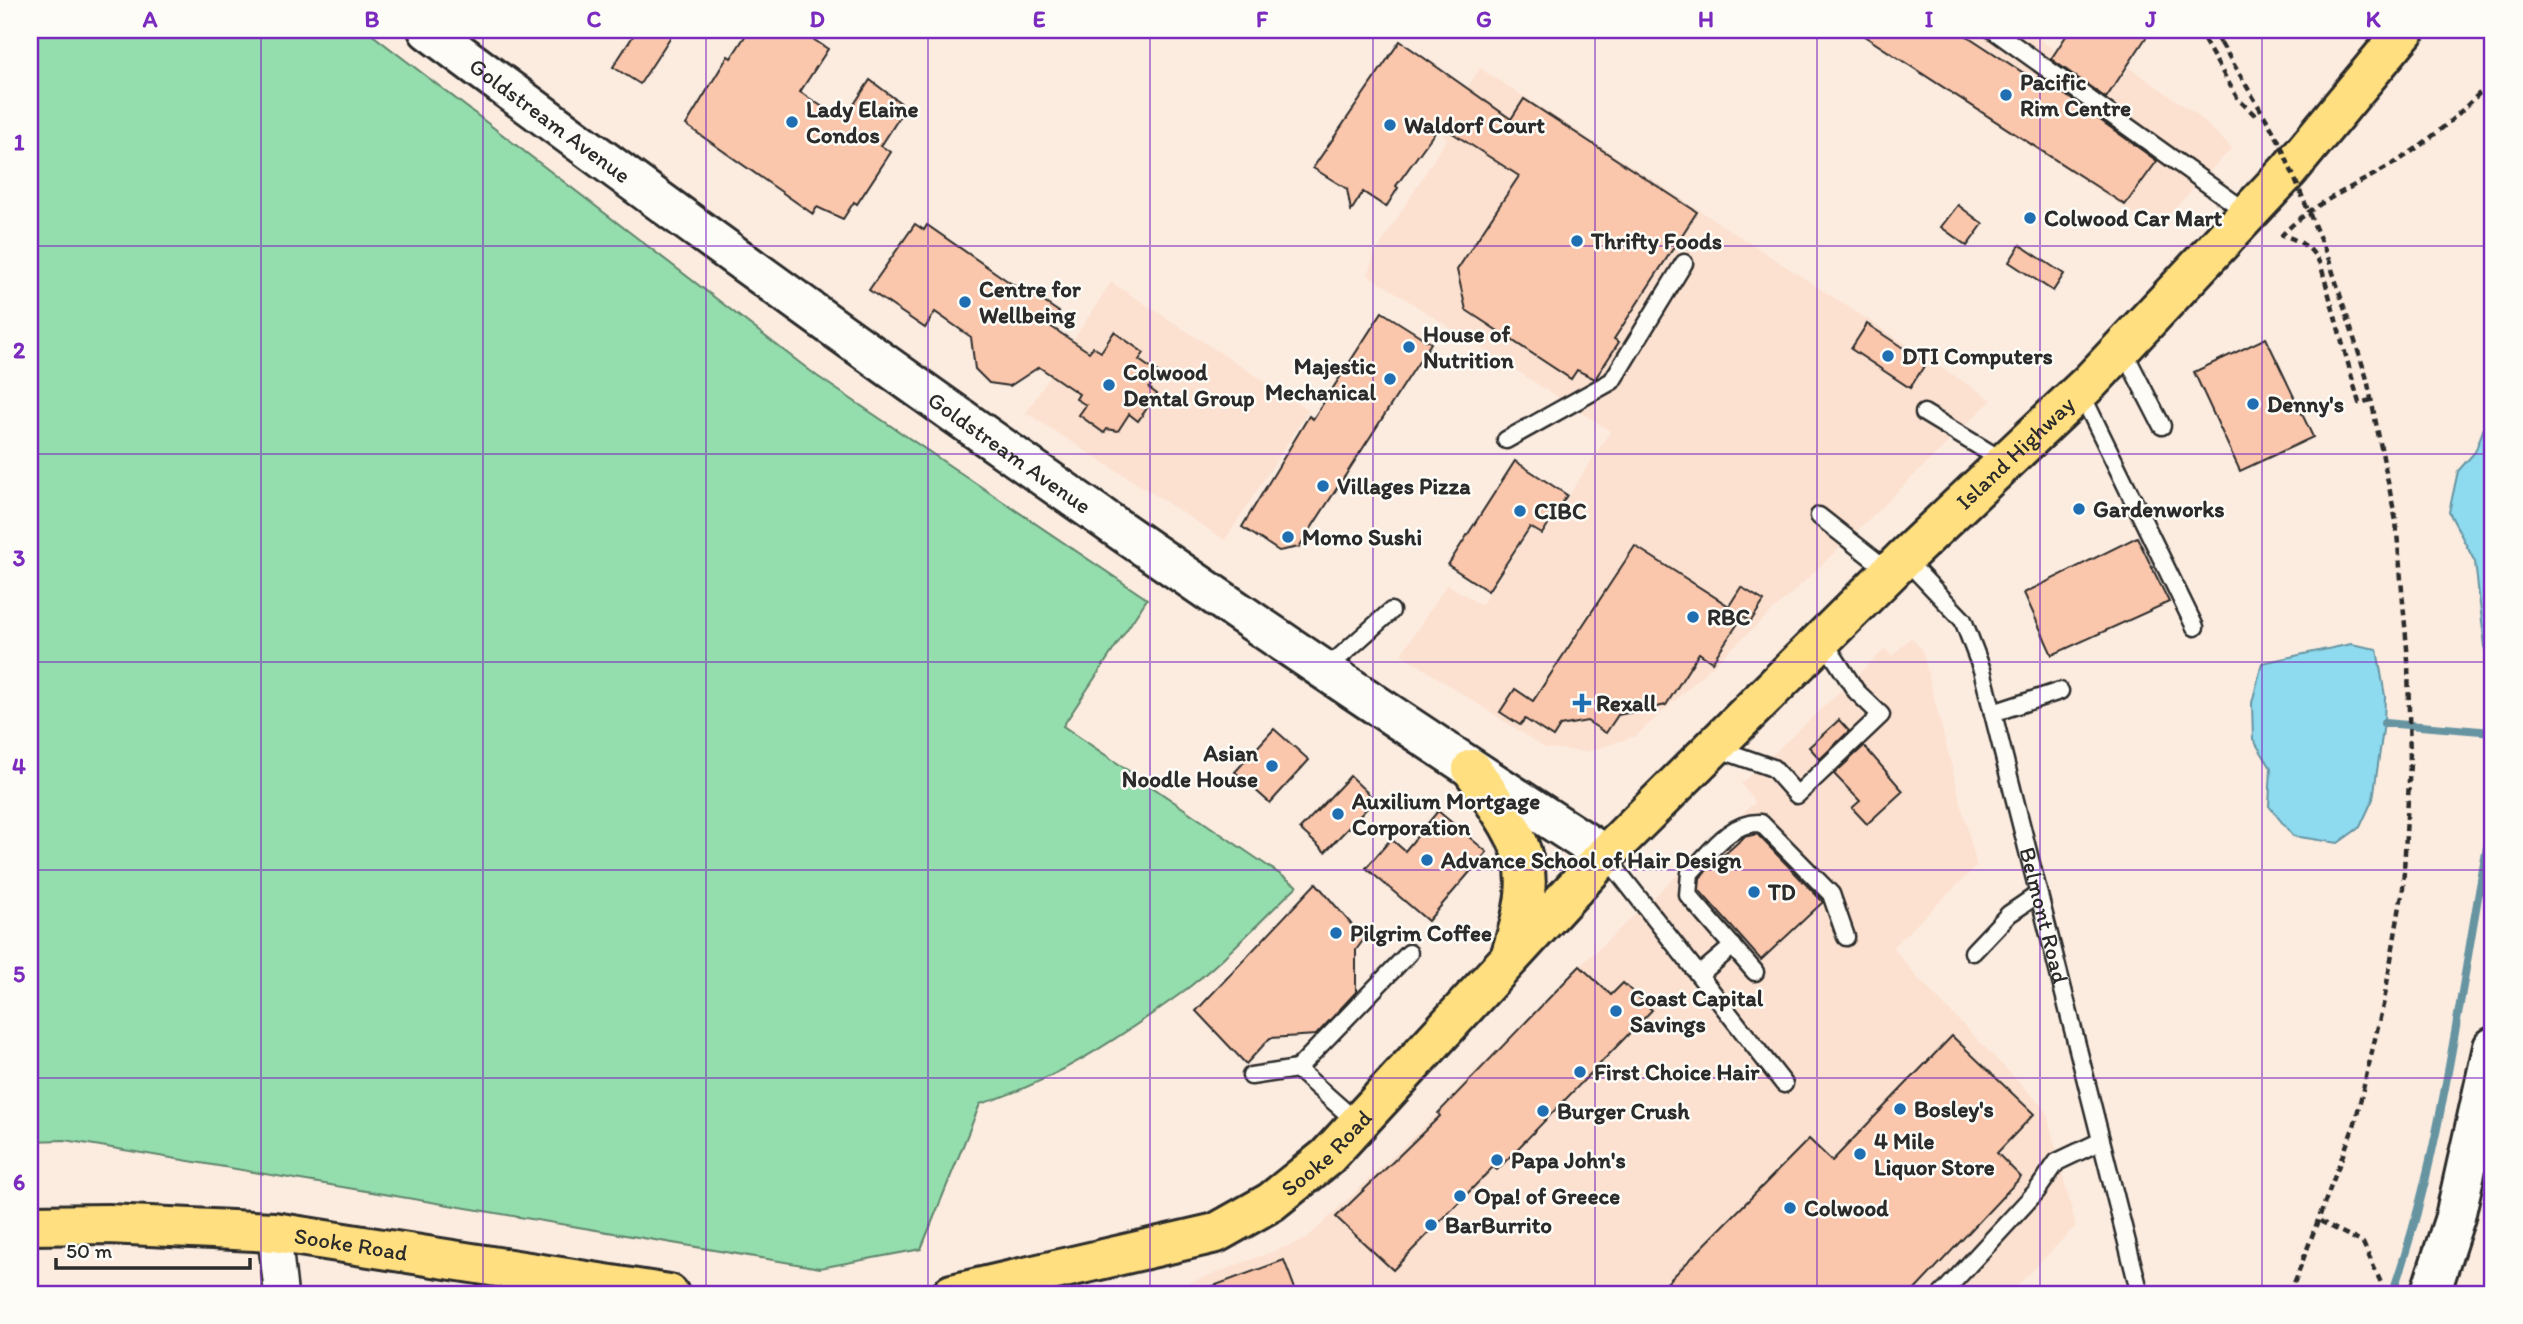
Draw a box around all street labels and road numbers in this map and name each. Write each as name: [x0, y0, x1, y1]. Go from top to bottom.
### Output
street label: Goldstream Avenue: [464, 52, 636, 189]
street label: Goldstream Avenue: [922, 385, 1097, 520]
street label: Island Highway: [1950, 390, 2080, 515]
street label: Belmont Road: [2013, 844, 2075, 986]
street label: Sooke Road: [1275, 1104, 1377, 1202]
street label: Sooke Road: [292, 1221, 409, 1267]

